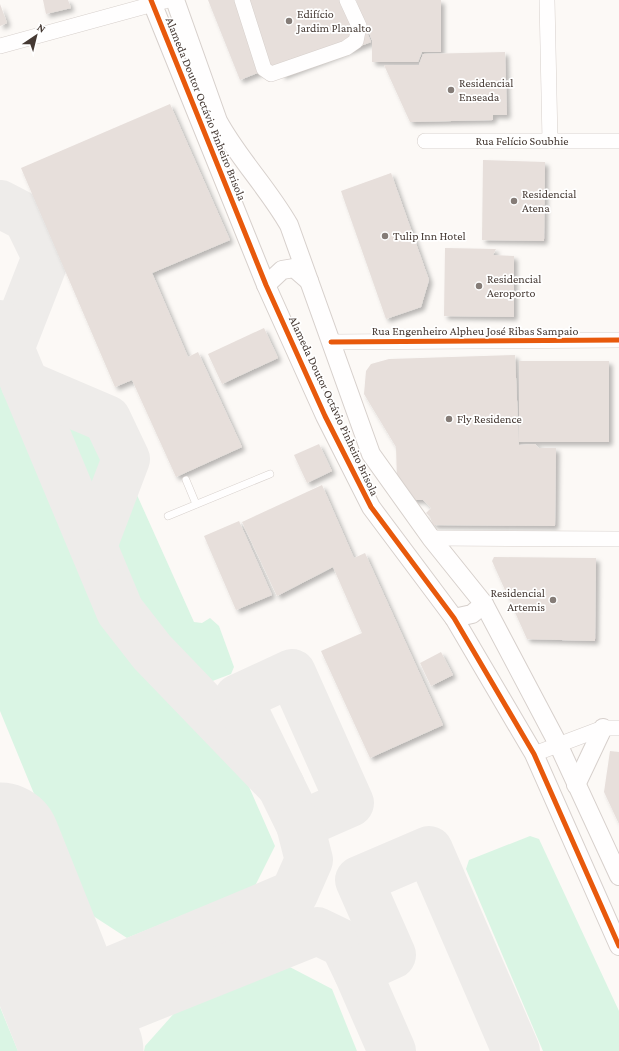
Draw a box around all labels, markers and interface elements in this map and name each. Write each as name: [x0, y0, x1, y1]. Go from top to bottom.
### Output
place label: Edifício Jardim Planalto: [296, 7, 371, 35]
street label: Alameda Doutor Octávio Pinheiro Brisola: [163, 15, 249, 203]
north arrow: [16, 16, 56, 56]
marker: Edifício Jardim Planalto: [284, 16, 294, 26]
text: N: [35, 21, 49, 35]
place label: Residencial Enseada: [459, 76, 514, 104]
marker: Residencial Enseada: [446, 85, 456, 95]
street label: Rua Felício Soubhie: [475, 134, 569, 148]
place label: Residencial Atena: [522, 187, 577, 215]
marker: Residencial Atena: [509, 196, 519, 206]
place label: Tulip Inn Hotel: [393, 229, 466, 243]
marker: Tulip Inn Hotel: [380, 231, 390, 241]
place label: Residencial Aeroporto: [487, 272, 542, 300]
marker: Residencial Aeroporto: [474, 281, 484, 291]
street label: Alameda Doutor Octávio Pinheiro Brisola: [286, 314, 382, 498]
street label: Rua Engenheiro Alpheu José Ribas Sampaio: [372, 324, 578, 338]
place label: Fly Residence: [457, 412, 522, 426]
marker: Fly Residence: [444, 414, 454, 424]
place label: Residencial Artemis: [491, 586, 545, 614]
marker: Residencial Artemis: [548, 595, 558, 605]

